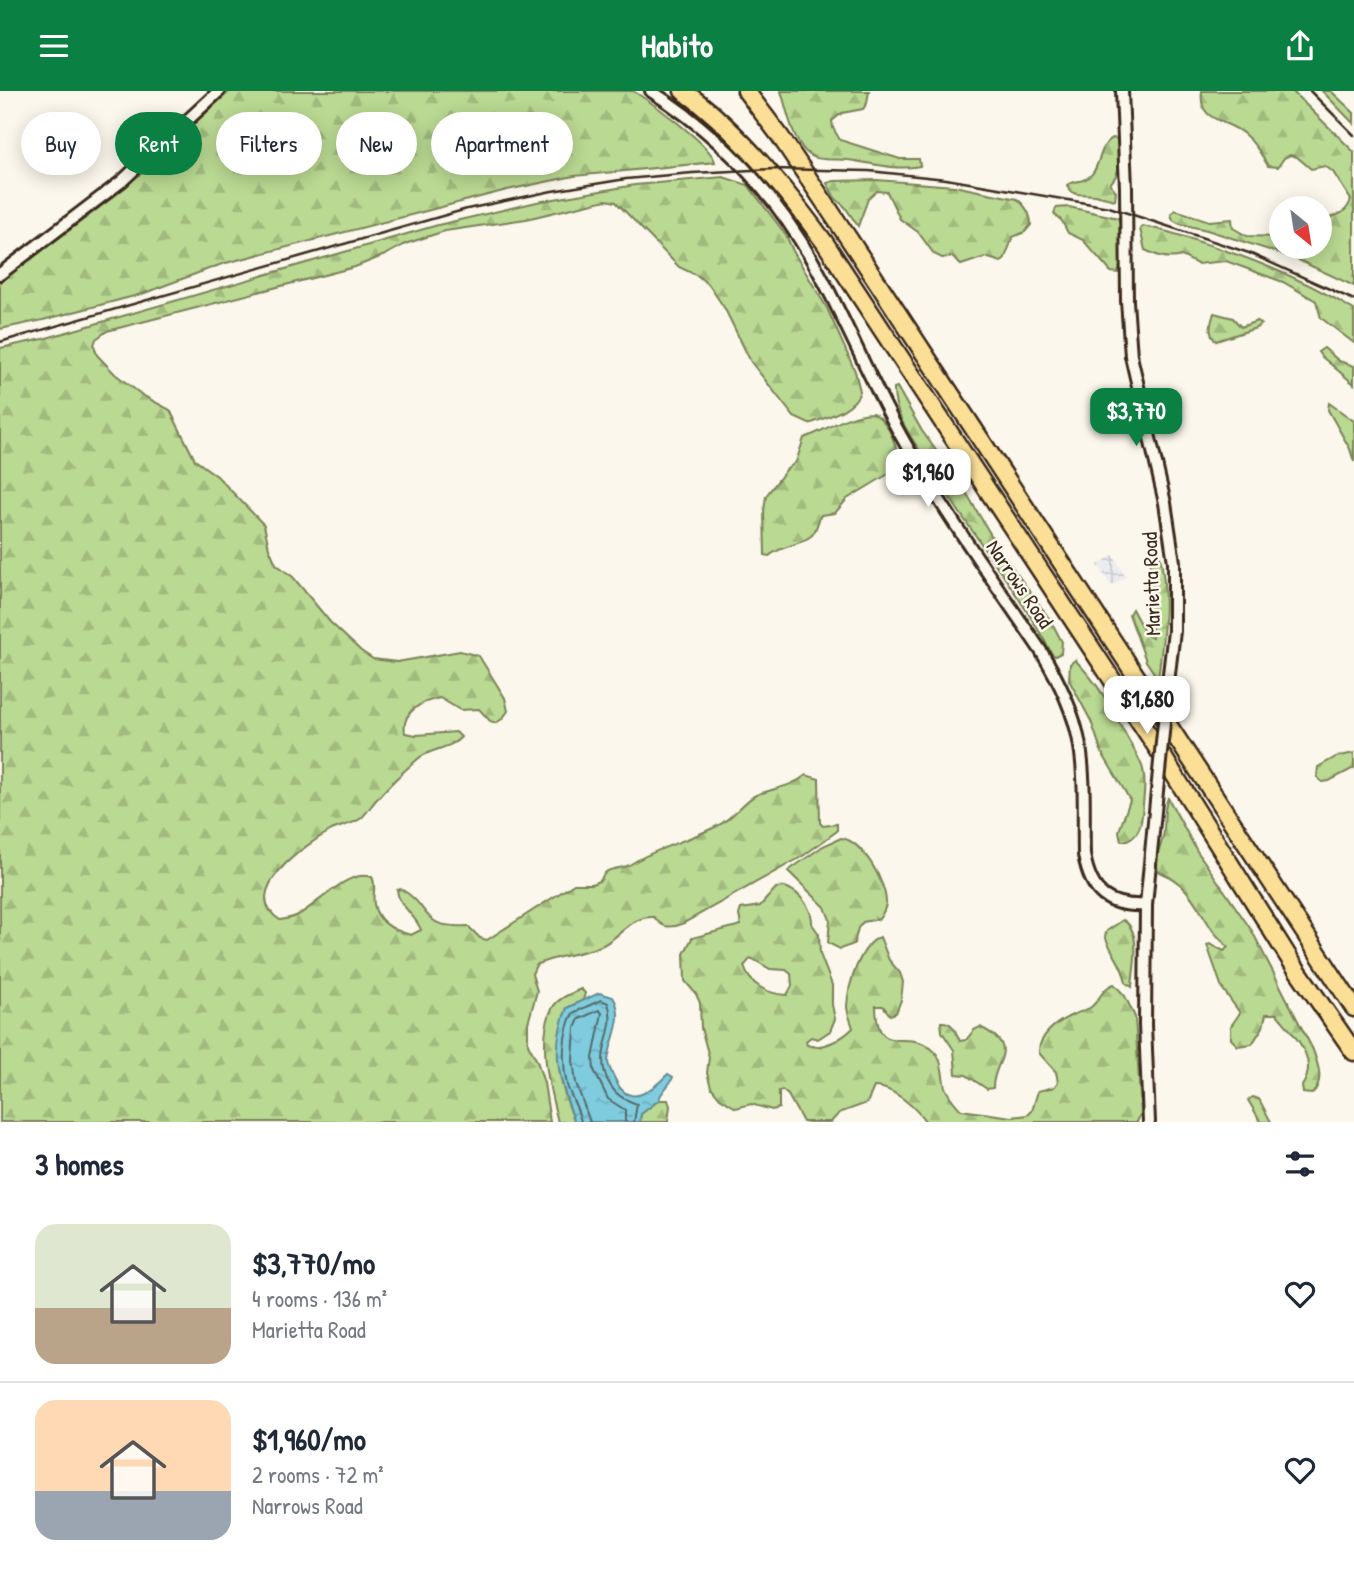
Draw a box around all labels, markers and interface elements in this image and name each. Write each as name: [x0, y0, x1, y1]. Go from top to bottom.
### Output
text: Habito: [641, 24, 713, 67]
icon: menu: [35, 27, 73, 65]
icon: share: [1281, 27, 1319, 65]
chip: Buy: [21, 112, 101, 175]
chip: Rent: [115, 112, 202, 175]
chip: Filters: [216, 112, 322, 175]
chip: New: [336, 112, 417, 175]
chip: Apartment: [431, 112, 573, 175]
north arrow: [1269, 196, 1332, 259]
map controls: [1269, 196, 1332, 259]
pin: $3,770: [1079, 389, 1193, 448]
text: $3,770: [1106, 395, 1166, 426]
pin: $1,960: [871, 449, 985, 509]
text: $1,960: [902, 456, 954, 487]
street label: Marietta Road: [1135, 532, 1167, 636]
street label: Narrows Road: [980, 534, 1060, 634]
pin: $1,680: [1090, 677, 1204, 736]
text: $1,680: [1120, 683, 1174, 714]
text: 3 homes: [35, 1144, 124, 1184]
icon: filters: [1281, 1145, 1319, 1183]
text: $3,770/mo: [252, 1243, 375, 1283]
icon: home: [91, 1252, 175, 1336]
icon: heart: [1281, 1275, 1319, 1313]
text: 4 rooms · 136 m²: [252, 1283, 387, 1314]
text: Marietta Road: [252, 1314, 366, 1345]
text: $1,960/mo: [252, 1419, 366, 1459]
icon: home: [91, 1428, 175, 1512]
icon: heart: [1281, 1451, 1319, 1489]
text: 2 rooms · 72 m²: [252, 1459, 384, 1490]
text: Narrows Road: [252, 1490, 363, 1521]

